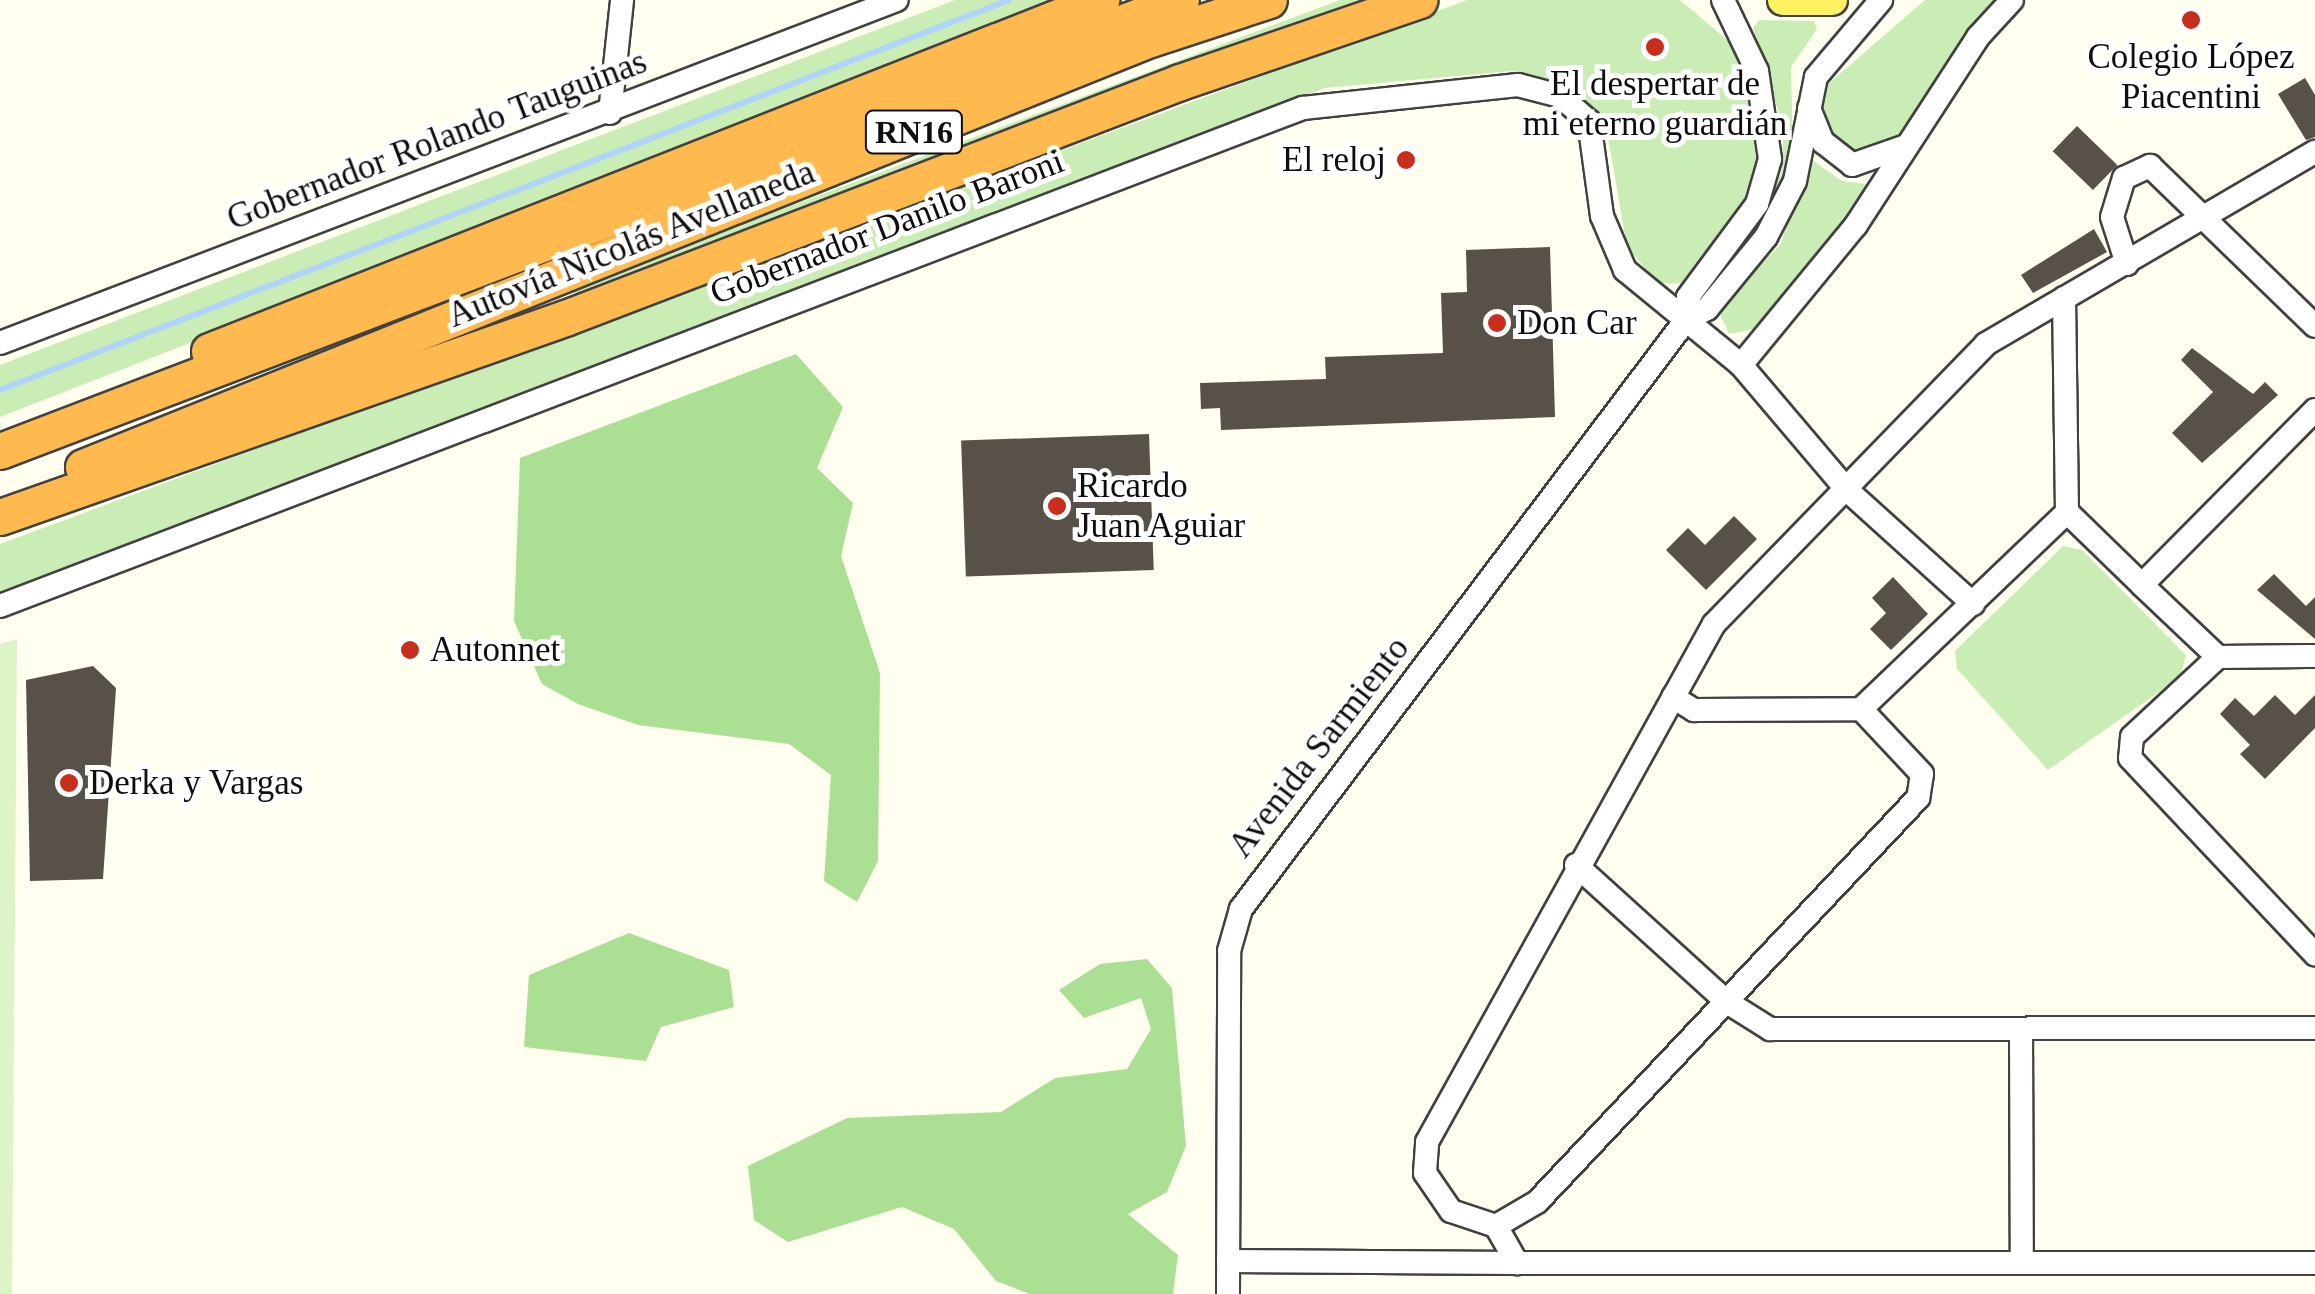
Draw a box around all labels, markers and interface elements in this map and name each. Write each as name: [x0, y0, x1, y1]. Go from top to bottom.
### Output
marker: Colegio López Piacentini: [2180, 9, 2202, 31]
marker: El despertar de mi eterno guardián: [1644, 36, 1666, 58]
place label: Colegio López Piacentini: [2087, 36, 2295, 118]
street label: Gobernador Rolando Tauguinas: [221, 40, 653, 240]
place label: El despertar de mi eterno guardián: [1523, 63, 1787, 145]
road number: RN16: [864, 105, 964, 159]
place label: El reloj: [1282, 139, 1386, 181]
street label: Gobernador Danilo Baroni: [704, 140, 1070, 314]
marker: El reloj: [1395, 149, 1417, 171]
street label: Autovía Nicolás Avellaneda: [441, 151, 821, 337]
place label: Don Car: [1517, 302, 1637, 344]
marker: Don Car: [1486, 312, 1508, 334]
place label: Ricardo Juan Aguiar: [1077, 465, 1247, 547]
marker: Ricardo Juan Aguiar: [1046, 495, 1068, 517]
street label: Avenida Sarmiento: [1220, 628, 1418, 866]
place label: Autonnet: [430, 629, 560, 671]
marker: Autonnet: [399, 639, 421, 661]
place label: Derka y Vargas: [89, 762, 304, 804]
marker: Derka y Vargas: [58, 772, 80, 794]

